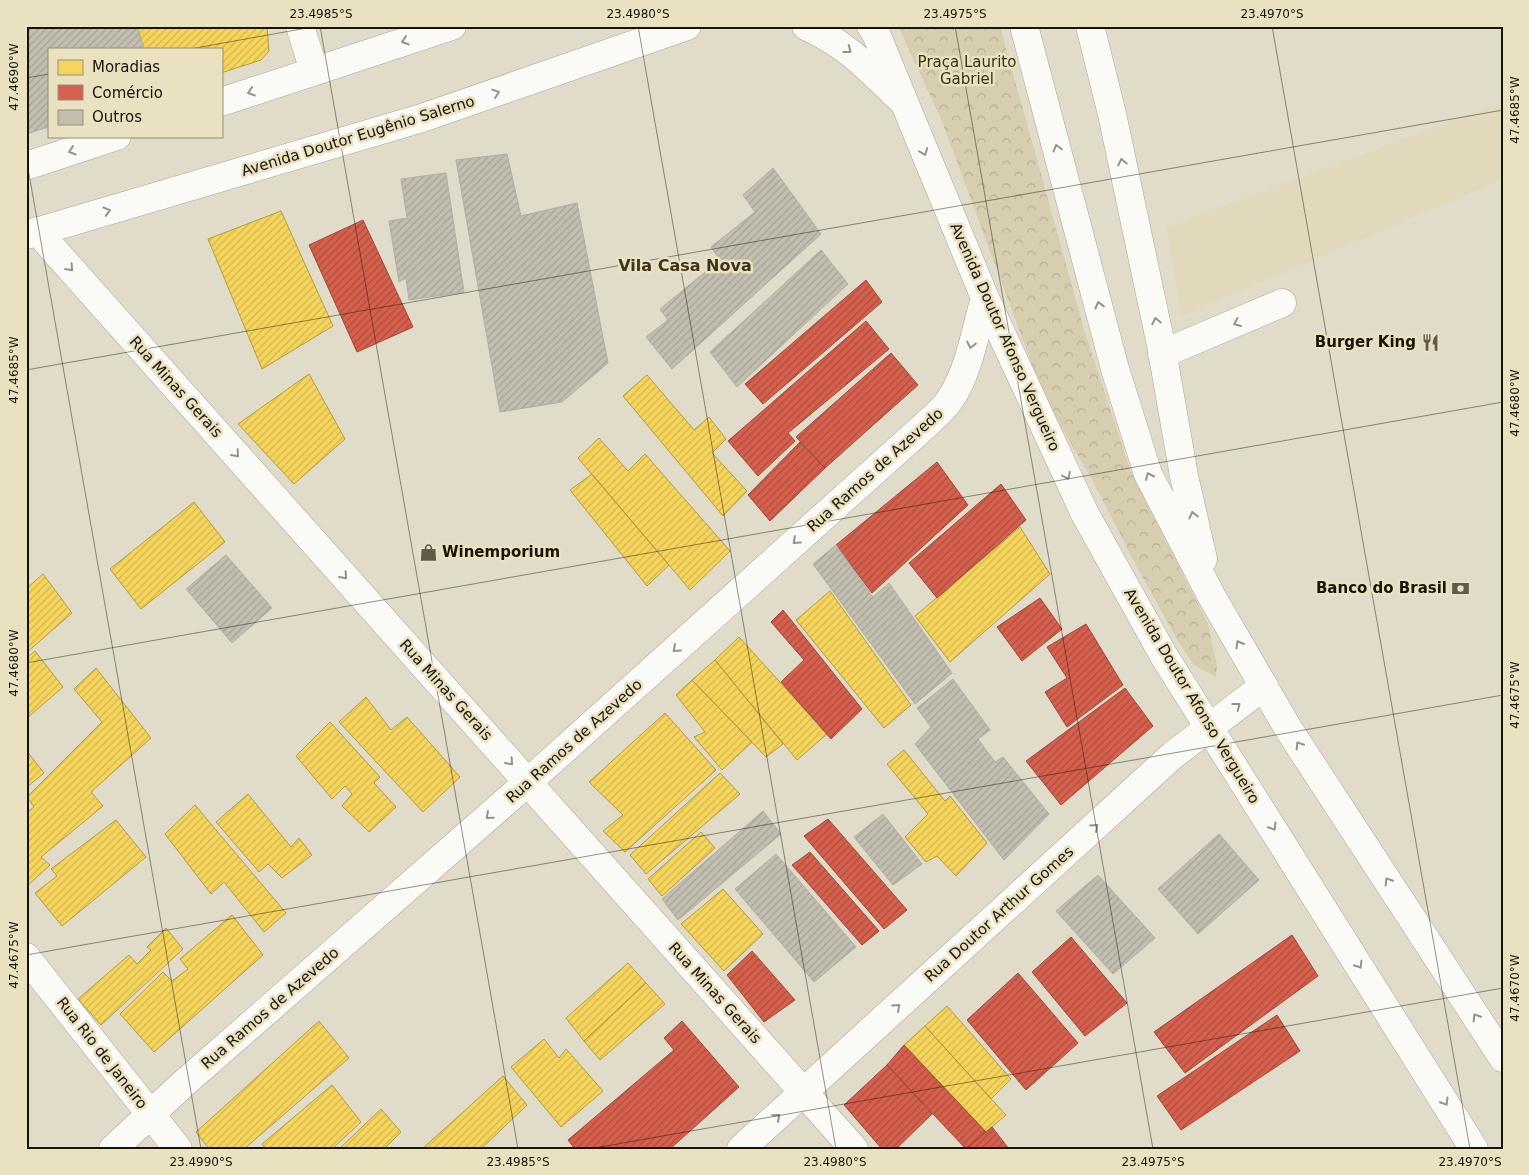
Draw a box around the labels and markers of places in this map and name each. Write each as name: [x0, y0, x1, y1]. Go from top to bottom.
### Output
restaurant icon: Burger King: [1420, 332, 1440, 352]
place label: Burger King: [1315, 333, 1416, 351]
shop icon: Winemporium: [418, 542, 438, 562]
place label: Winemporium: [442, 543, 560, 561]
bank icon: Banco do Brasil: [1451, 578, 1471, 598]
place label: Banco do Brasil: [1316, 579, 1447, 597]

